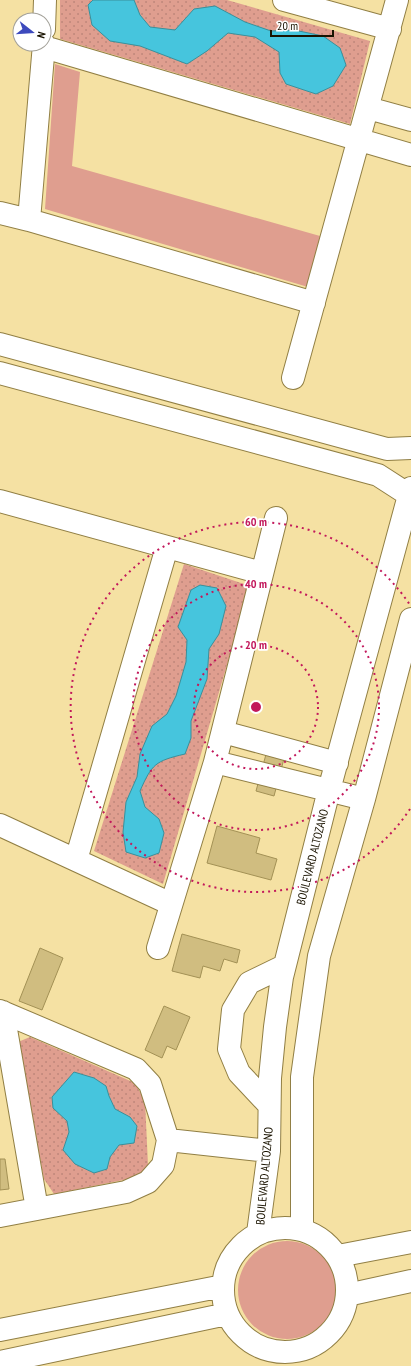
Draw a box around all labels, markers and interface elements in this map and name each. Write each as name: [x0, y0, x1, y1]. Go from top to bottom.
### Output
north arrow: [12, 12, 52, 52]
scale bar: [271, 12, 333, 38]
text: 20 m: [277, 18, 298, 33]
text: N: [34, 30, 49, 40]
text: 60 m: [245, 514, 267, 529]
text: 40 m: [245, 576, 267, 591]
text: 20 m: [245, 637, 267, 652]
centre of rings: [249, 700, 263, 714]
street label: BOULEVARD ALTOZANO: [293, 807, 331, 906]
street label: BOULEVARD ALTOZANO: [252, 1126, 276, 1226]

